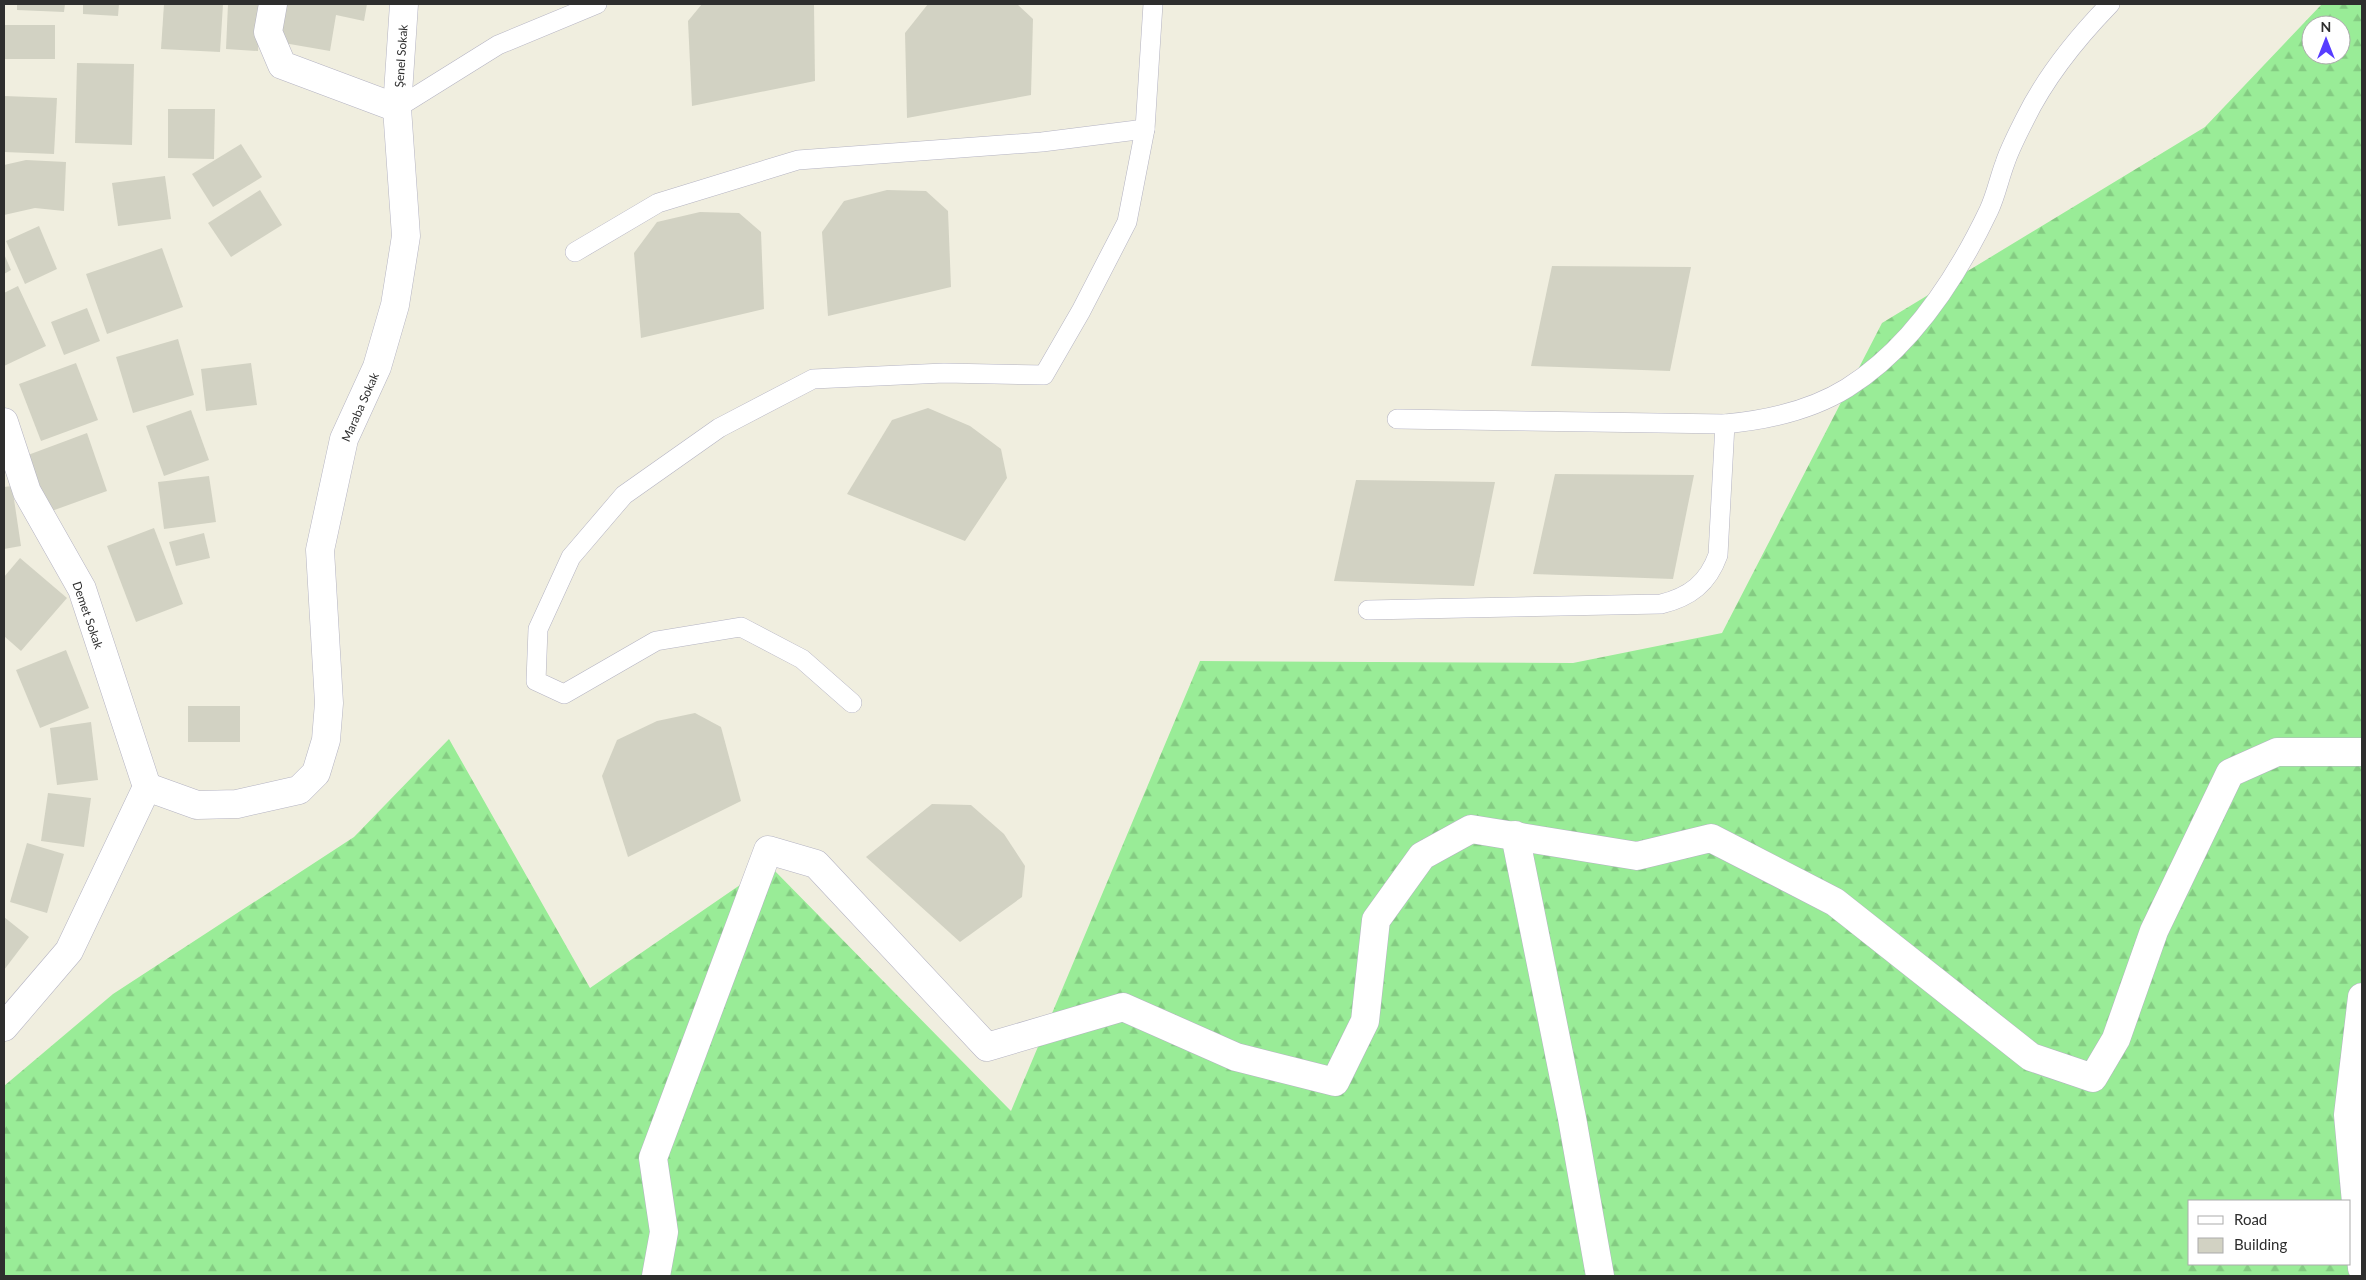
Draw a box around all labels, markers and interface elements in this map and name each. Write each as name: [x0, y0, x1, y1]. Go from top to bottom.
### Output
north arrow: [2301, 15, 2351, 65]
text: N: [2321, 18, 2331, 35]
street label: Şenel Sokak: [391, 23, 411, 88]
street label: Maraba Sokak: [338, 369, 382, 444]
street label: Demet Sokak: [69, 579, 107, 652]
legend: [2188, 1200, 2351, 1265]
text: Road: [2234, 1210, 2267, 1228]
text: Building: [2234, 1235, 2287, 1253]

